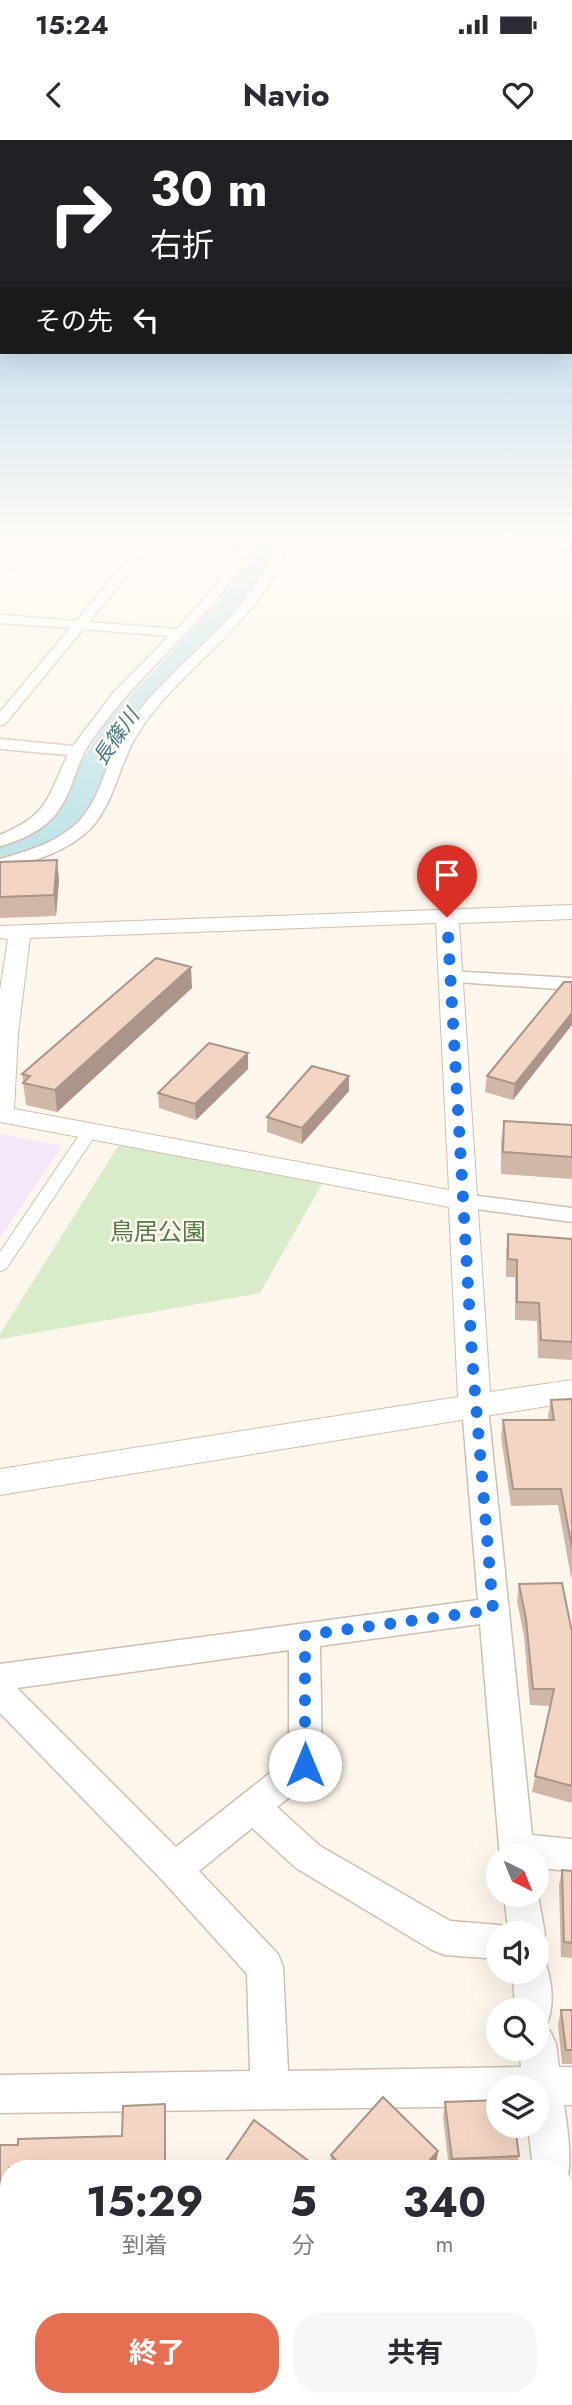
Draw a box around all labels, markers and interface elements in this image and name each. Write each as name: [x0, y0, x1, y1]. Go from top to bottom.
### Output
text: 15:24: [35, 6, 109, 44]
text: Navio: [242, 72, 330, 118]
icon: back: [35, 76, 73, 114]
icon: heart: [499, 76, 537, 114]
text: 30 m: [150, 154, 268, 224]
icon: right: [35, 168, 126, 259]
text: 右折: [150, 222, 214, 268]
icon: left: [127, 301, 165, 339]
text: その先: [35, 302, 113, 340]
water label: 長篠川: [86, 701, 148, 771]
pin: [417, 845, 477, 917]
icon: arrive: [428, 856, 466, 894]
park label: 鳥居公園: [110, 1214, 206, 1249]
position arrow: [268, 1728, 342, 1802]
north arrow: [486, 1844, 550, 1908]
map controls: [486, 1844, 549, 2138]
button: sound: [486, 1921, 549, 1984]
button: search: [486, 1998, 549, 2061]
button: layers: [486, 2075, 549, 2138]
text: 15:29: [86, 2171, 204, 2232]
text: 5: [290, 2171, 317, 2232]
text: 340: [403, 2172, 486, 2233]
text: m: [435, 2227, 453, 2261]
text: 到着: [122, 2228, 168, 2262]
text: 分: [292, 2228, 315, 2262]
button: 終了: [35, 2313, 279, 2393]
button: 共有: [293, 2313, 537, 2393]

